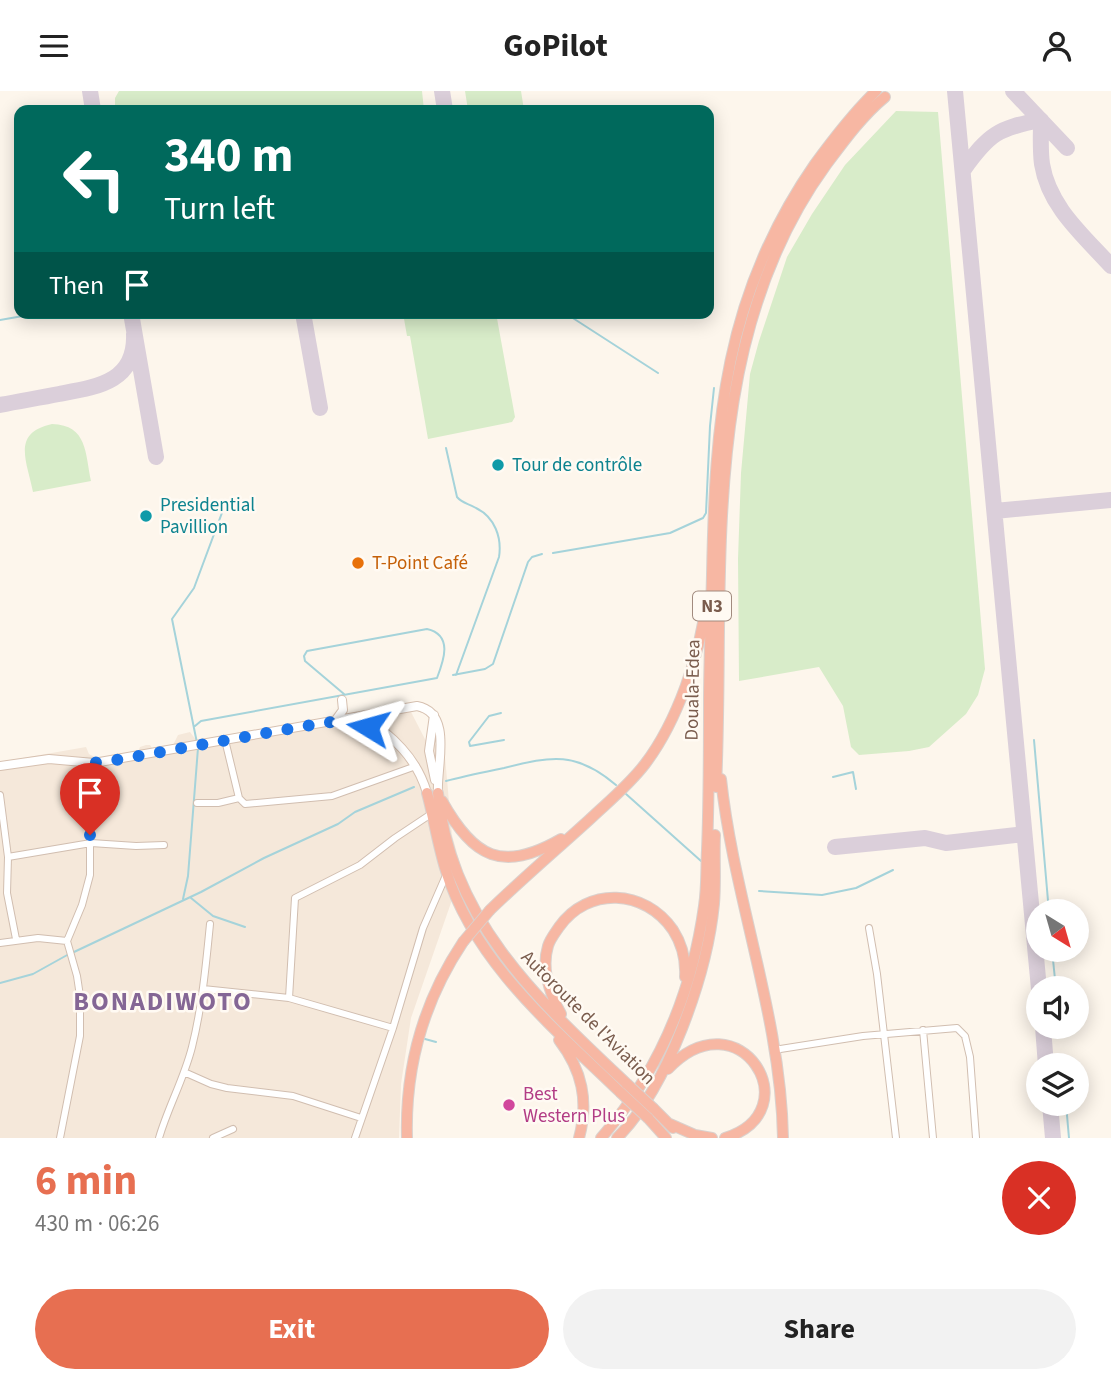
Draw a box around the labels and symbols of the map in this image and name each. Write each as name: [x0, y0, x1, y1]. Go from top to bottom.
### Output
place label: Tour de contrôle: [512, 452, 642, 479]
marker: Tour de contrôle: [490, 457, 506, 473]
place label: Presidential Pavillion: [160, 492, 255, 541]
marker: Presidential Pavillion: [138, 508, 154, 524]
place label: T-Point Café: [372, 550, 468, 577]
marker: T-Point Café: [350, 555, 366, 571]
road number: N3: [693, 591, 731, 621]
street label: Douala-Edea: [679, 639, 707, 741]
position arrow: [331, 690, 405, 764]
pin: [60, 763, 120, 835]
north arrow: [1026, 899, 1088, 963]
street label: Autoroute de l'Aviation: [515, 945, 661, 1091]
district label: BONADIWOTO: [73, 983, 253, 1020]
place label: Best Western Plus: [523, 1081, 625, 1130]
marker: Best Western Plus: [501, 1097, 517, 1113]

